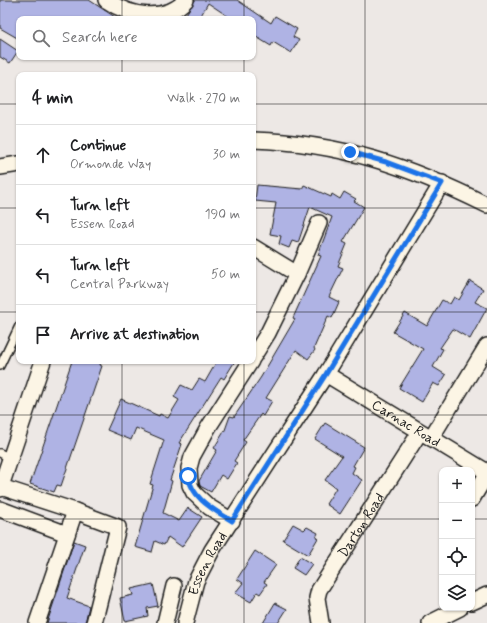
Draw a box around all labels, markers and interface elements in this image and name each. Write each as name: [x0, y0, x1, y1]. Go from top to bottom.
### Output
search box: [16, 16, 256, 60]
icon: search: [30, 27, 52, 49]
text: Search here: [62, 28, 138, 48]
text: 4 min: [32, 87, 73, 109]
text: Walk · 270 m: [167, 90, 240, 107]
text: Continue: [70, 136, 126, 156]
route end: [341, 143, 359, 161]
icon: ahead: [32, 144, 54, 166]
text: 30 m: [213, 146, 240, 163]
text: Ormonde Way: [70, 156, 151, 173]
text: Turn left: [70, 196, 130, 216]
icon: left: [32, 204, 54, 226]
text: 190 m: [205, 206, 240, 223]
text: Essen Road: [70, 216, 135, 233]
text: Turn left: [70, 256, 130, 276]
icon: left: [32, 264, 54, 286]
text: 50 m: [211, 266, 240, 283]
text: Central Parkway: [70, 276, 169, 293]
icon: arrive: [32, 324, 54, 346]
text: Arrive at destination: [70, 325, 199, 345]
street label: Carnac Road: [368, 396, 443, 452]
route start: [179, 467, 197, 485]
map controls: [439, 467, 475, 611]
button: +: [439, 467, 475, 503]
street label: Darton Road: [334, 490, 389, 561]
button: −: [439, 503, 475, 539]
street label: Essen Road: [185, 528, 232, 597]
button: locate: [439, 539, 475, 575]
button: layers: [439, 575, 475, 611]

